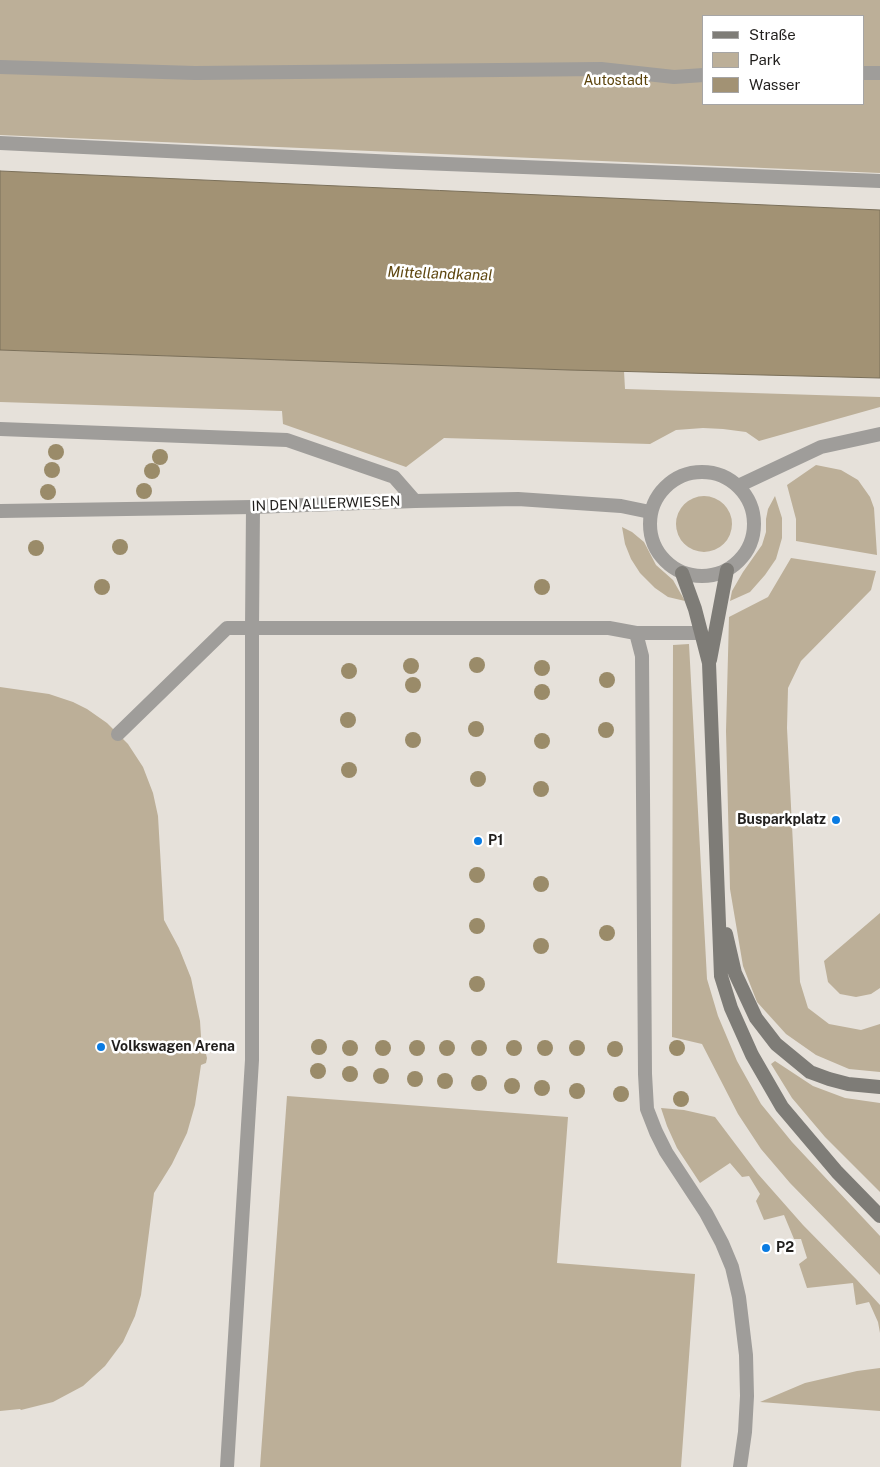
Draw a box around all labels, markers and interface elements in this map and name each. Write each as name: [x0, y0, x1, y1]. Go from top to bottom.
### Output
legend: [702, 15, 865, 105]
text: Straße: [749, 26, 796, 43]
text: Park: [749, 51, 781, 68]
park label: Autostadt: [584, 73, 648, 89]
text: Wasser: [749, 76, 800, 93]
water label: Mittellandkanal: [387, 263, 493, 285]
street label: IN DEN ALLERWIESEN: [251, 493, 401, 515]
place label: Busparkplatz: [737, 812, 826, 828]
marker: Busparkplatz: [830, 814, 842, 826]
place label: P1: [488, 833, 503, 849]
marker: P1: [472, 835, 484, 847]
place label: Volkswagen Arena: [111, 1039, 235, 1055]
marker: Volkswagen Arena: [95, 1041, 107, 1053]
place label: P2: [776, 1240, 794, 1256]
marker: P2: [760, 1242, 772, 1254]

